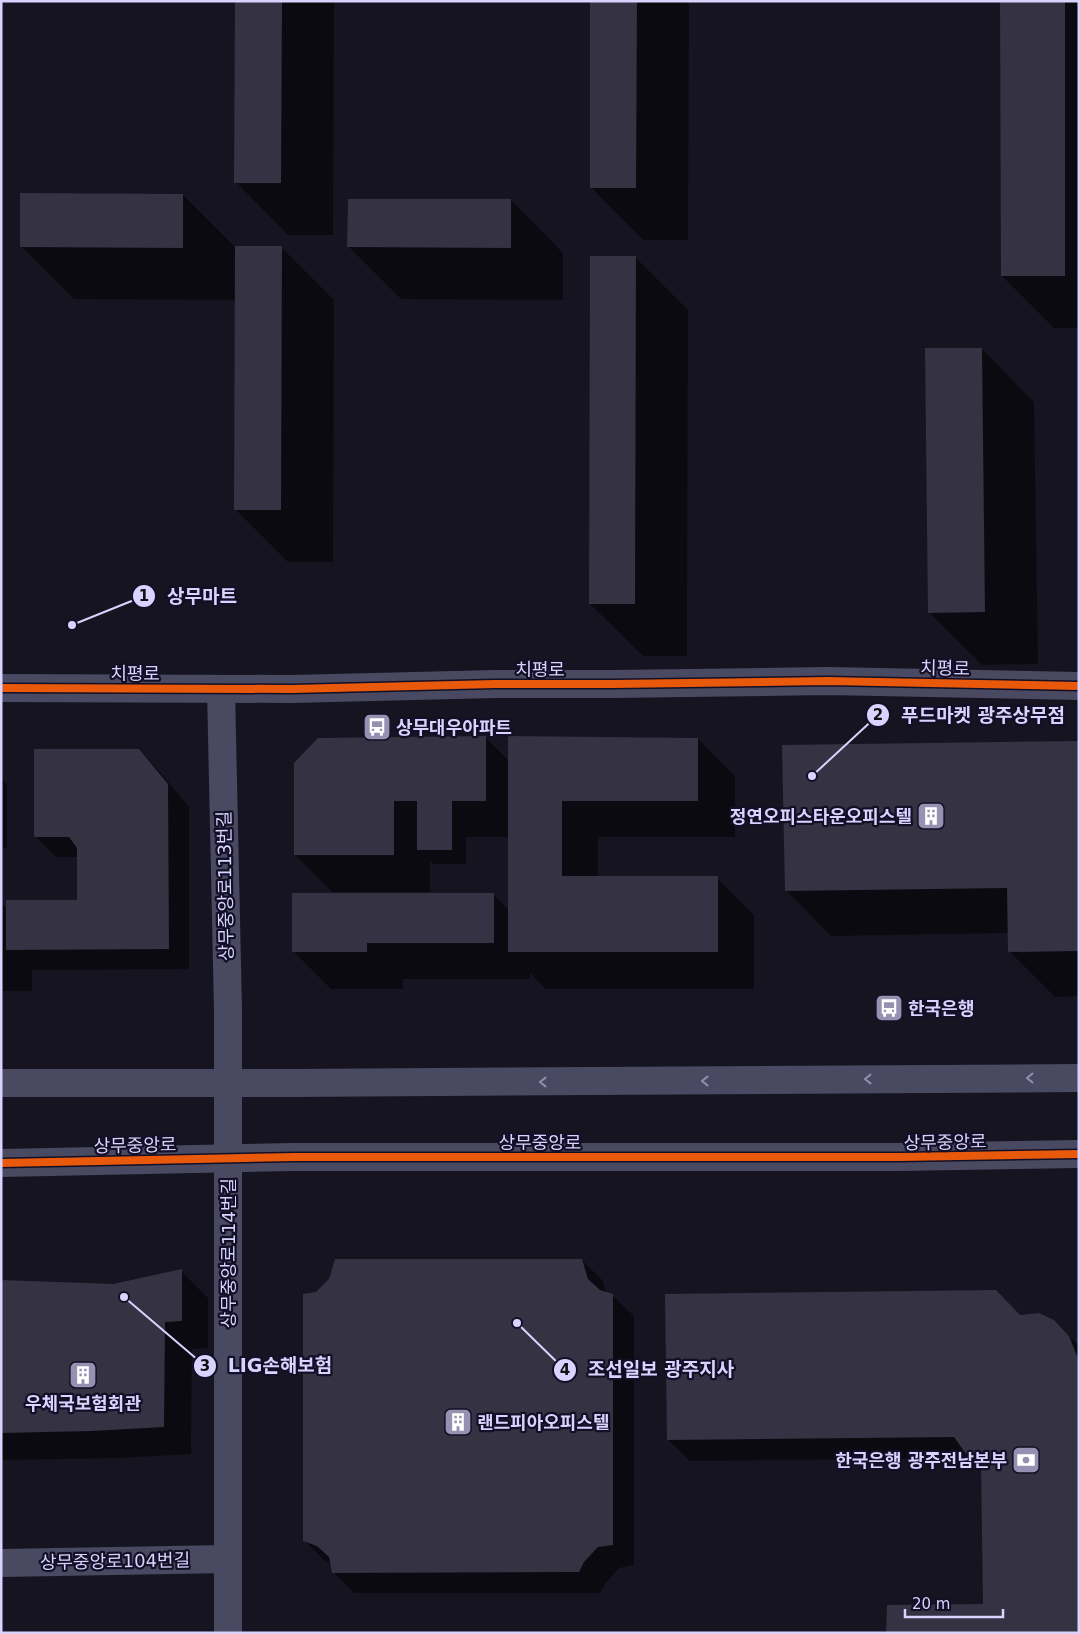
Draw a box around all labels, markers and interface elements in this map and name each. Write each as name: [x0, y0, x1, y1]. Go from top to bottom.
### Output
callout: 상무마트: [132, 579, 247, 613]
text: 상무마트: [167, 585, 237, 607]
text: 1: [139, 587, 149, 605]
street label: 치평로: [920, 657, 970, 679]
street label: 치평로: [515, 659, 565, 680]
street label: 치평로: [110, 663, 160, 684]
callout: 푸드마켓 광주상무점: [866, 698, 1075, 732]
text: 푸드마켓 광주상무점: [901, 704, 1065, 726]
text: 2: [873, 706, 883, 724]
bus stop icon: 상무대우아파트: [362, 712, 392, 742]
place label: 상무대우아파트: [396, 717, 512, 738]
building icon: 정연오피스타운오피스텔: [916, 801, 946, 831]
place label: 정연오피스타운오피스텔: [730, 806, 912, 827]
street label: 상무중앙로113번길: [213, 811, 237, 961]
bus stop icon: 한국은행: [874, 993, 904, 1023]
place label: 한국은행: [908, 998, 974, 1019]
one-way arrow: [1026, 1073, 1034, 1083]
one-way arrow: [863, 1074, 871, 1085]
one-way arrow: [701, 1076, 708, 1086]
one-way arrow: [538, 1077, 546, 1087]
street label: 상무중앙로: [903, 1131, 987, 1153]
street label: 상무중앙로: [499, 1132, 581, 1153]
street label: 상무중앙로: [93, 1134, 177, 1156]
street label: 상무중앙로114번길: [218, 1178, 239, 1328]
callout: LIG손해보험: [193, 1349, 342, 1383]
callout: 조선일보 광주지사: [553, 1353, 744, 1387]
text: LIG손해보험: [228, 1354, 332, 1376]
text: 3: [200, 1357, 210, 1375]
text: 조선일보 광주지사: [588, 1358, 735, 1380]
building icon: 우체국보험회관: [68, 1360, 98, 1390]
text: 4: [560, 1361, 570, 1379]
place label: 우체국보험회관: [25, 1393, 141, 1414]
building icon: 랜드피아오피스텔: [443, 1407, 473, 1437]
place label: 랜드피아오피스텔: [477, 1412, 609, 1433]
bank icon: 한국은행 광주전남본부: [1011, 1445, 1041, 1475]
place label: 한국은행 광주전남본부: [835, 1450, 1007, 1471]
street label: 상무중앙로104번길: [40, 1549, 190, 1573]
scale bar: [905, 1586, 1002, 1618]
text: 20 m: [912, 1595, 950, 1613]

